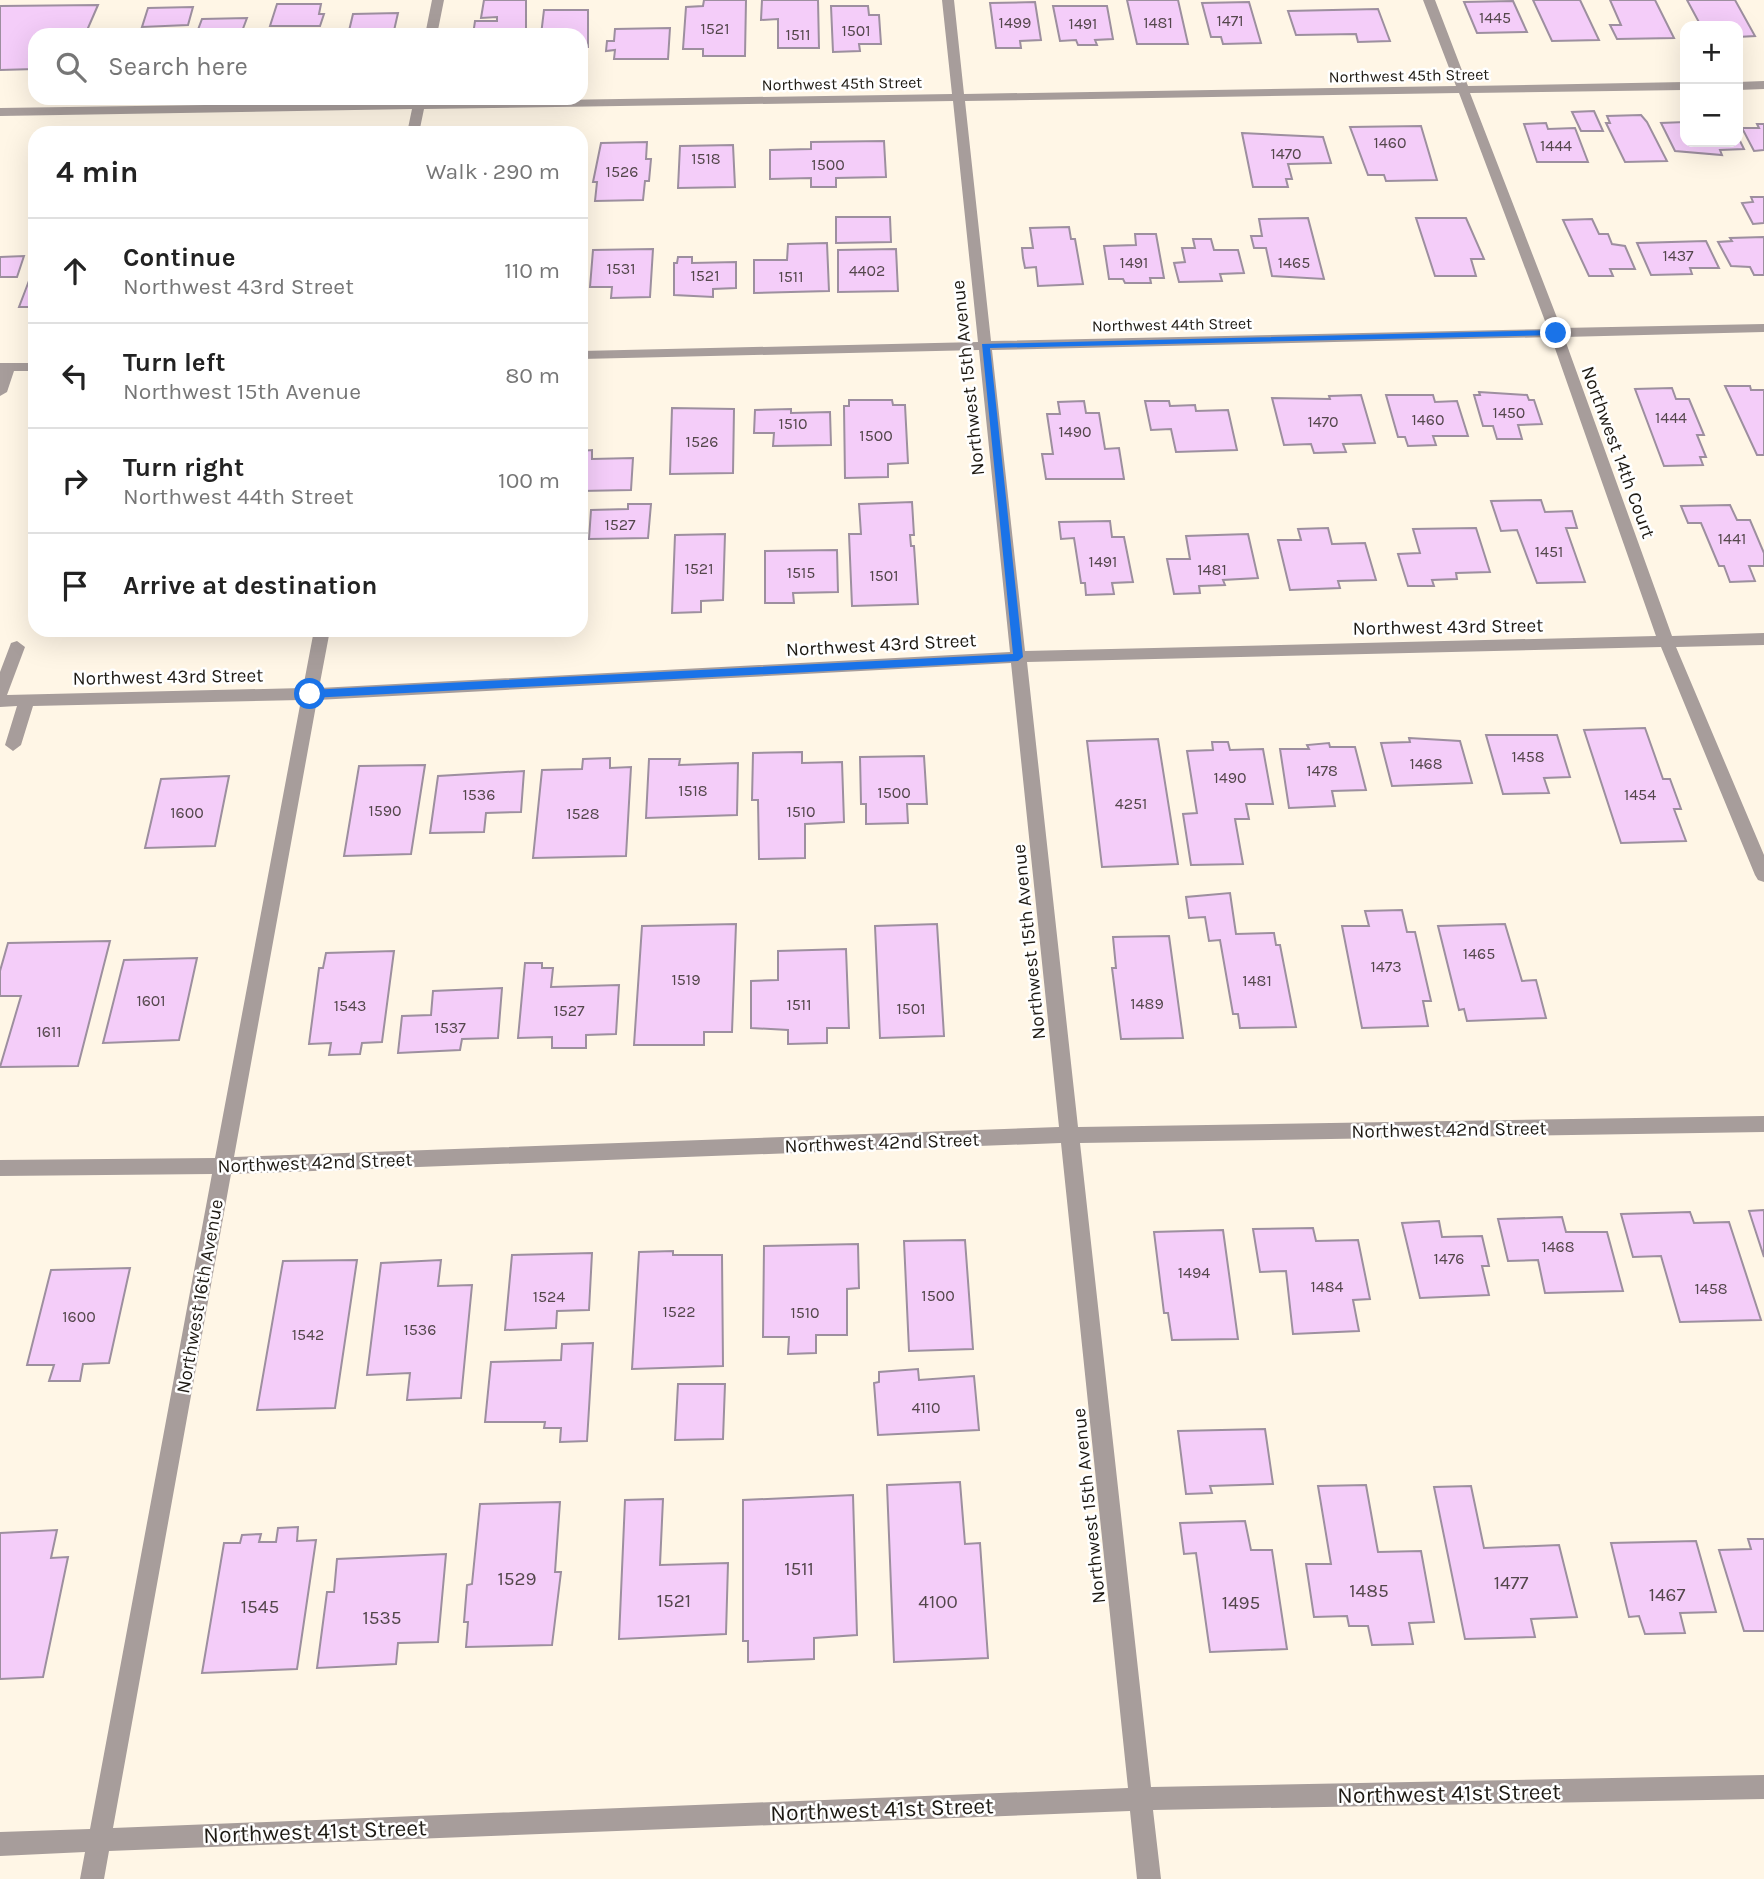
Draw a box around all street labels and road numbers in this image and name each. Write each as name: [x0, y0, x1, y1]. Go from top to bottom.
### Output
street label: Northwest 45th Street: [1329, 65, 1489, 86]
street label: Northwest 45th Street: [762, 73, 922, 94]
street label: Northwest 15th Avenue: [947, 279, 989, 477]
street label: Northwest 44th Street: [1092, 314, 1252, 335]
street label: Northwest 14th Court: [1577, 363, 1659, 541]
street label: Northwest 43rd Street: [1353, 614, 1544, 640]
street label: Northwest 43rd Street: [785, 629, 977, 661]
street label: Northwest 43rd Street: [73, 664, 264, 690]
street label: Northwest 15th Avenue: [1008, 843, 1050, 1041]
street label: Northwest 42nd Street: [1351, 1117, 1547, 1143]
street label: Northwest 42nd Street: [784, 1129, 980, 1157]
street label: Northwest 42nd Street: [217, 1149, 413, 1177]
street label: Northwest 16th Avenue: [172, 1197, 228, 1395]
street label: Northwest 15th Avenue: [1068, 1407, 1110, 1605]
street label: Northwest 41st Street: [1337, 1778, 1561, 1809]
street label: Northwest 41st Street: [770, 1792, 995, 1827]
street label: Northwest 41st Street: [203, 1814, 428, 1849]

